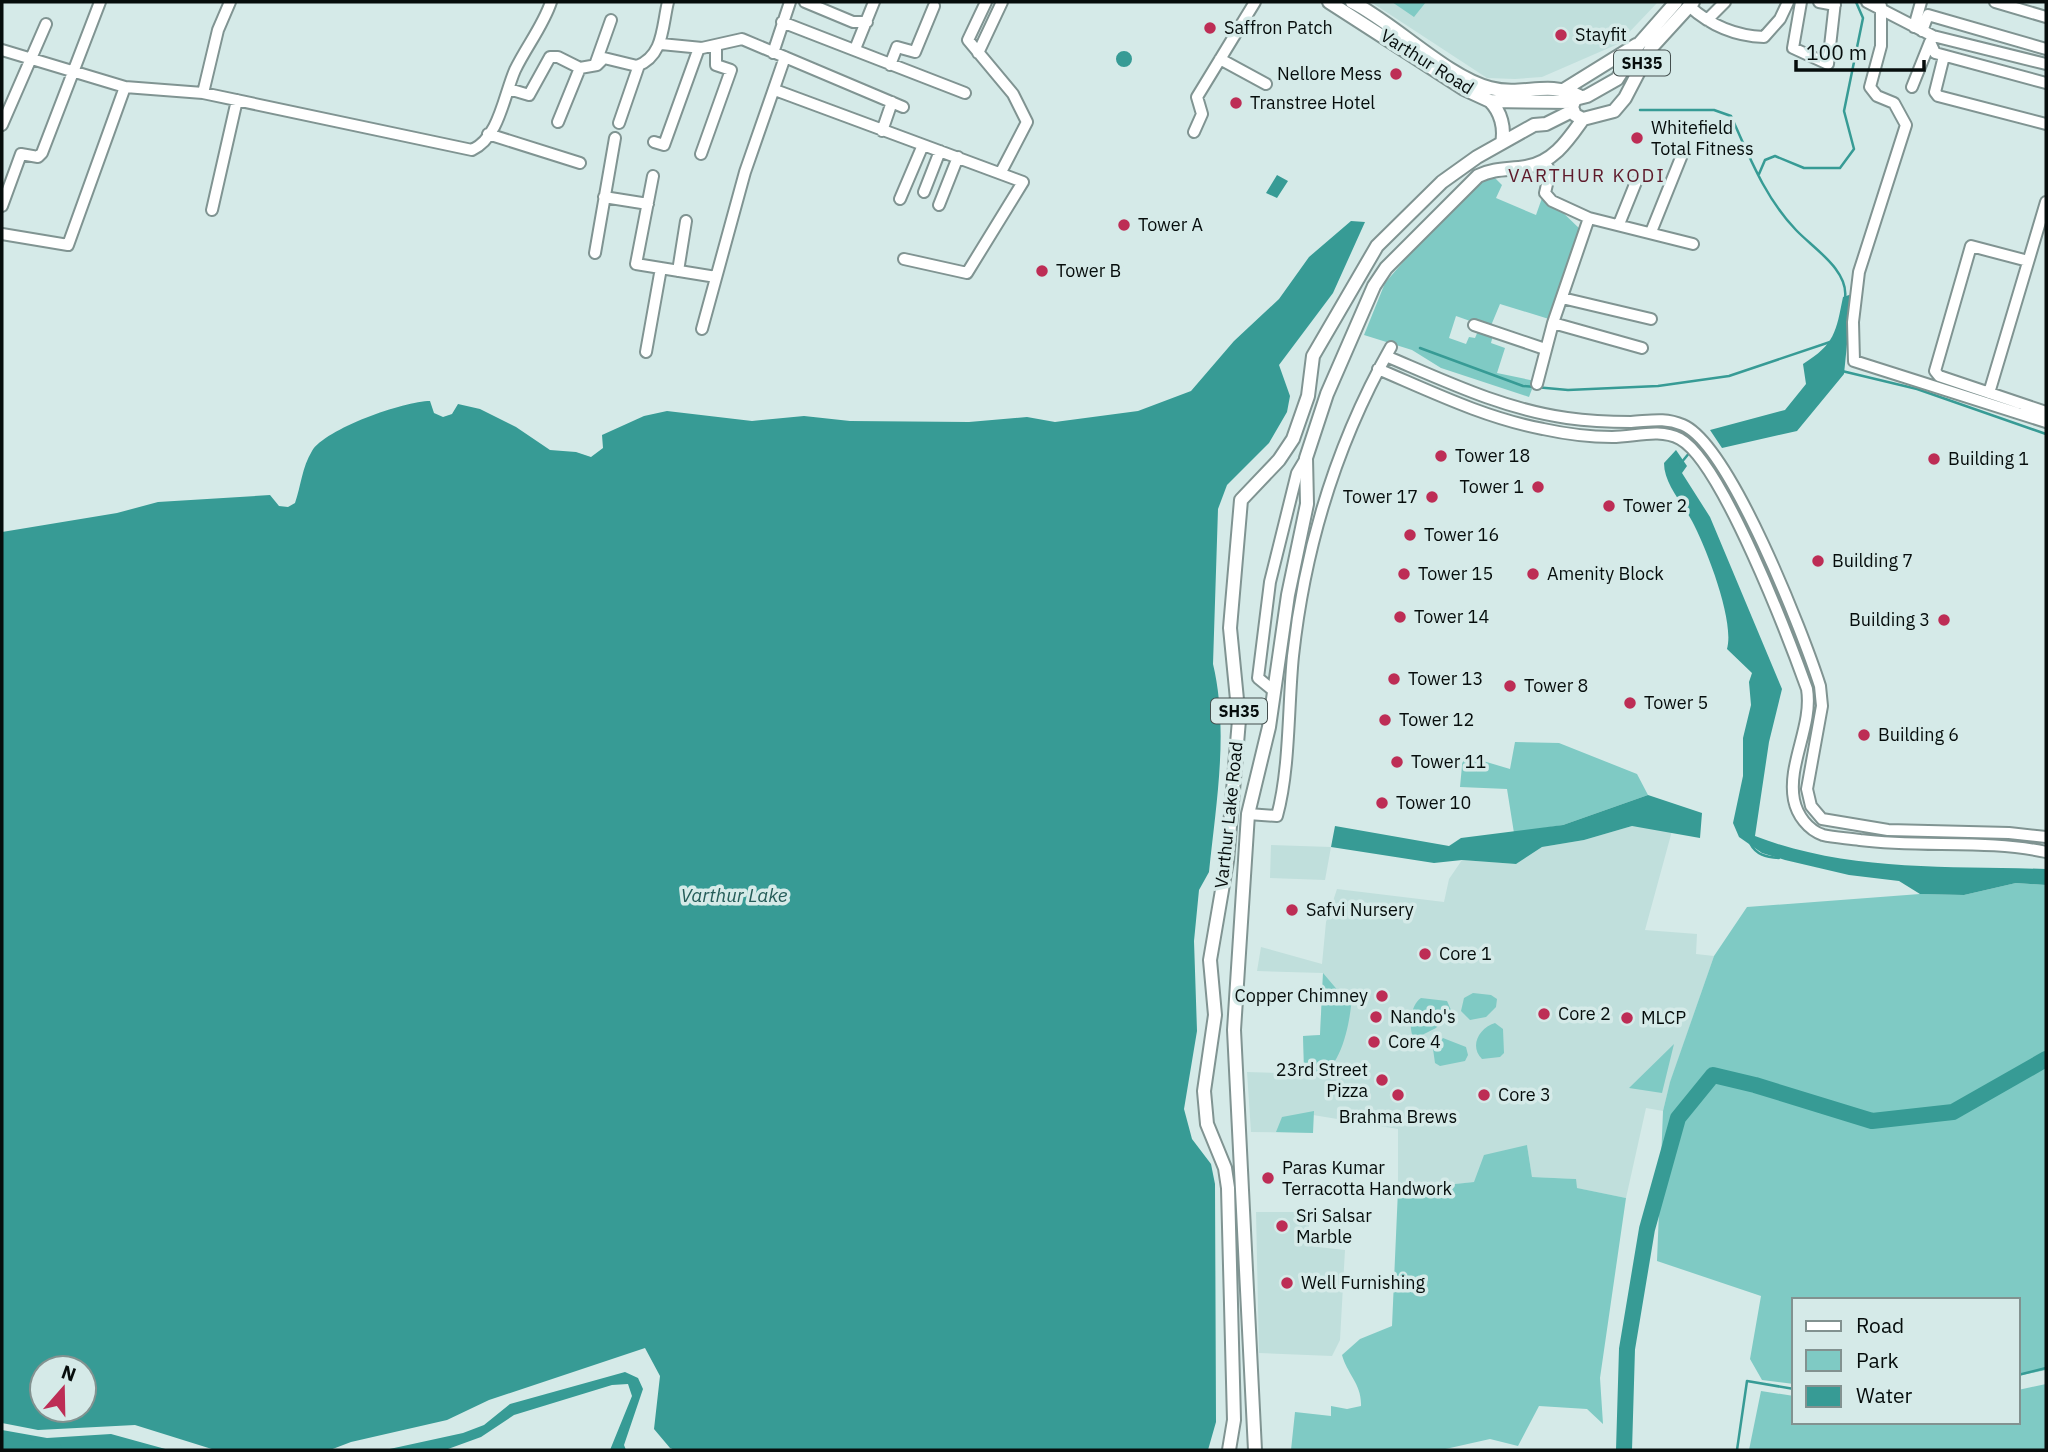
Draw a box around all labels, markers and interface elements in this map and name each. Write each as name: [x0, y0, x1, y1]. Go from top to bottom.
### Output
place label: Saffron Patch: [1224, 16, 1333, 39]
marker: Saffron Patch: [1202, 20, 1218, 36]
place label: Stayfit: [1575, 23, 1627, 46]
street label: Varthur Road: [1376, 24, 1478, 99]
marker: Stayfit: [1553, 27, 1569, 43]
scale bar: [1796, 28, 1924, 72]
text: 100 m: [1806, 38, 1867, 66]
road number: SH35: [1614, 50, 1670, 76]
place label: Nellore Mess: [1277, 62, 1382, 85]
marker: Nellore Mess: [1388, 66, 1404, 82]
place label: Transtree Hotel: [1250, 91, 1375, 114]
marker: Transtree Hotel: [1228, 95, 1244, 111]
place label: Whitefield Total Fitness: [1651, 116, 1754, 160]
marker: Whitefield Total Fitness: [1629, 130, 1645, 146]
district label: VARTHUR KODI: [1508, 163, 1666, 187]
place label: Tower A: [1138, 213, 1204, 236]
marker: Tower A: [1116, 217, 1132, 233]
place label: Tower B: [1056, 259, 1121, 282]
marker: Tower B: [1034, 263, 1050, 279]
place label: Tower 18: [1455, 444, 1530, 467]
place label: Building 1: [1948, 447, 2029, 470]
marker: Tower 18: [1433, 448, 1449, 464]
marker: Building 1: [1926, 451, 1942, 467]
place label: Tower 1: [1460, 475, 1524, 498]
marker: Tower 1: [1530, 479, 1546, 495]
place label: Tower 17: [1343, 485, 1418, 508]
marker: Tower 17: [1424, 489, 1440, 505]
place label: Tower 2: [1623, 494, 1687, 517]
marker: Tower 2: [1601, 498, 1617, 514]
place label: Tower 16: [1424, 523, 1499, 546]
marker: Tower 16: [1402, 527, 1418, 543]
place label: Building 7: [1832, 549, 1913, 572]
marker: Building 7: [1810, 553, 1826, 569]
place label: Tower 15: [1418, 562, 1493, 585]
place label: Amenity Block: [1547, 562, 1664, 585]
marker: Tower 15: [1396, 566, 1412, 582]
marker: Amenity Block: [1525, 566, 1541, 582]
place label: Tower 14: [1414, 605, 1489, 628]
place label: Building 3: [1849, 608, 1930, 631]
marker: Tower 14: [1392, 609, 1408, 625]
marker: Building 3: [1936, 612, 1952, 628]
place label: Tower 13: [1408, 667, 1483, 690]
marker: Tower 13: [1386, 671, 1402, 687]
place label: Tower 8: [1524, 674, 1588, 697]
marker: Tower 8: [1502, 678, 1518, 694]
place label: Tower 5: [1644, 691, 1708, 714]
marker: Tower 5: [1622, 695, 1638, 711]
road number: SH35: [1211, 698, 1267, 724]
place label: Tower 12: [1399, 708, 1474, 731]
marker: Tower 12: [1377, 712, 1393, 728]
place label: Building 6: [1878, 723, 1959, 746]
marker: Building 6: [1856, 727, 1872, 743]
street label: Varthur Lake Road: [1209, 740, 1248, 890]
place label: Tower 11: [1411, 750, 1486, 773]
marker: Tower 11: [1389, 754, 1405, 770]
place label: Tower 10: [1396, 791, 1471, 814]
marker: Tower 10: [1374, 795, 1390, 811]
water label: Varthur Lake: [681, 883, 788, 907]
place label: Safvi Nursery: [1306, 898, 1414, 921]
marker: Safvi Nursery: [1284, 902, 1300, 918]
place label: Core 1: [1439, 942, 1492, 965]
marker: Core 1: [1417, 946, 1433, 962]
place label: Copper Chimney: [1235, 984, 1368, 1007]
marker: Copper Chimney: [1374, 988, 1390, 1004]
place label: Core 2: [1558, 1002, 1611, 1025]
place label: Nando's: [1390, 1005, 1456, 1028]
marker: Core 2: [1536, 1006, 1552, 1022]
place label: MLCP: [1641, 1006, 1686, 1029]
marker: Nando's: [1368, 1009, 1384, 1025]
marker: MLCP: [1619, 1010, 1635, 1026]
place label: Core 4: [1388, 1030, 1441, 1053]
marker: Core 4: [1366, 1034, 1382, 1050]
place label: 23rd Street Pizza: [1276, 1058, 1368, 1102]
marker: 23rd Street Pizza: [1374, 1072, 1390, 1088]
place label: Core 3: [1498, 1083, 1551, 1106]
marker: Brahma Brews: [1390, 1087, 1406, 1103]
marker: Core 3: [1476, 1087, 1492, 1103]
place label: Brahma Brews: [1339, 1105, 1457, 1128]
place label: Paras Kumar Terracotta Handwork: [1282, 1156, 1453, 1200]
marker: Paras Kumar Terracotta Handwork: [1260, 1170, 1276, 1186]
place label: Sri Salsar Marble: [1296, 1204, 1372, 1248]
marker: Sri Salsar Marble: [1274, 1218, 1290, 1234]
place label: Well Furnishing: [1301, 1271, 1425, 1294]
marker: Well Furnishing: [1279, 1275, 1295, 1291]
legend: [1792, 1298, 2020, 1424]
text: Road: [1856, 1311, 1904, 1339]
text: Park: [1856, 1346, 1899, 1374]
north arrow: [28, 1354, 98, 1424]
text: N: [58, 1359, 79, 1387]
text: Water: [1856, 1381, 1913, 1409]

